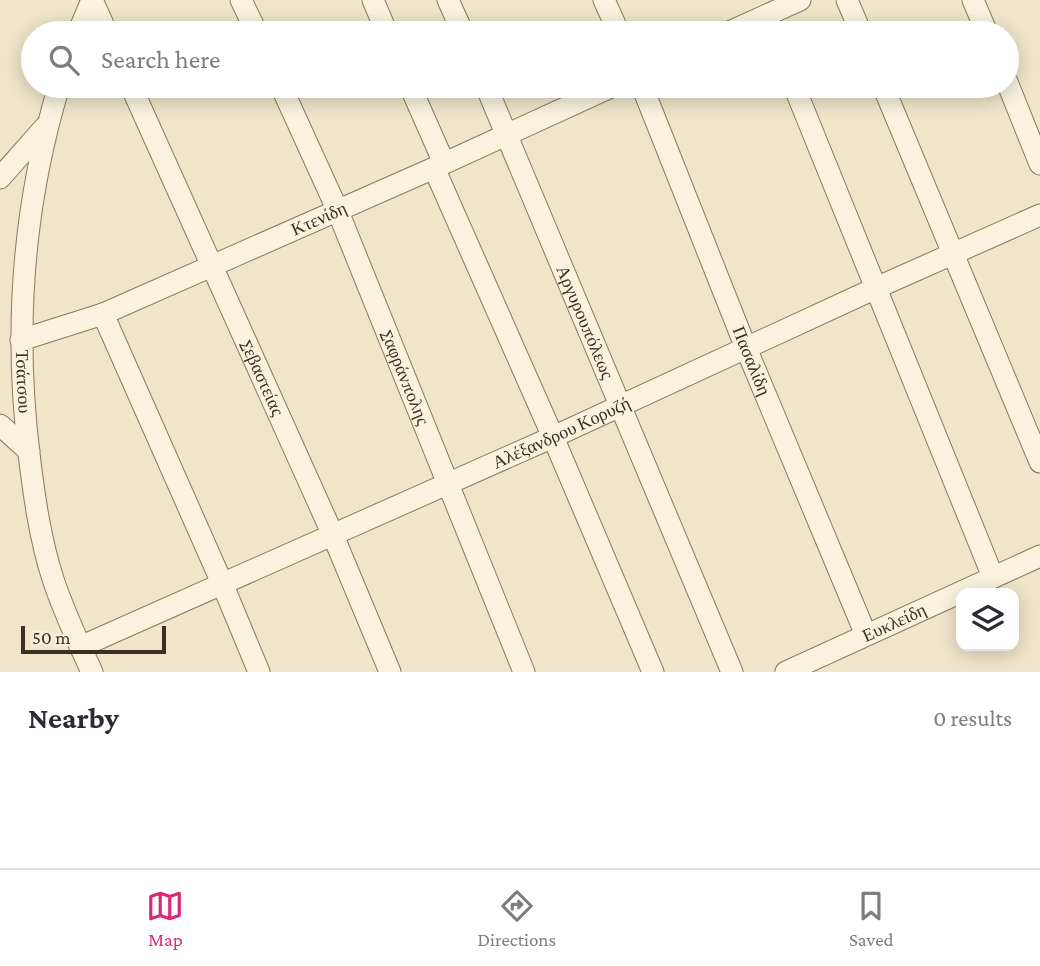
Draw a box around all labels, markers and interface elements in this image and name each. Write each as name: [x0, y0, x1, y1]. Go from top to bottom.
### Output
search box: [21, 21, 1019, 98]
icon: search: [45, 41, 83, 79]
text: Search here: [101, 45, 220, 74]
street label: Κτενίδη: [288, 198, 350, 240]
street label: Αργυρουπόλεως: [552, 262, 618, 382]
street label: Πασαλίδη: [728, 323, 775, 399]
street label: Σαφράνπολης: [377, 327, 433, 428]
street label: Σεβαστείας: [237, 337, 288, 419]
street label: Τσάτσου: [12, 349, 35, 414]
street label: Αλέξανδρου Κορυζή: [489, 393, 633, 473]
map controls: [956, 588, 1019, 651]
button: layers: [956, 588, 1019, 651]
street label: Ευκλείδη: [859, 599, 929, 646]
scale bar: [21, 623, 166, 655]
text: 50 m: [32, 627, 71, 648]
text: Nearby: [28, 701, 119, 734]
text: 0 results: [933, 705, 1012, 731]
tab: Map: [146, 887, 184, 950]
tab: Directions: [477, 887, 556, 950]
tab: Saved: [849, 887, 894, 950]

